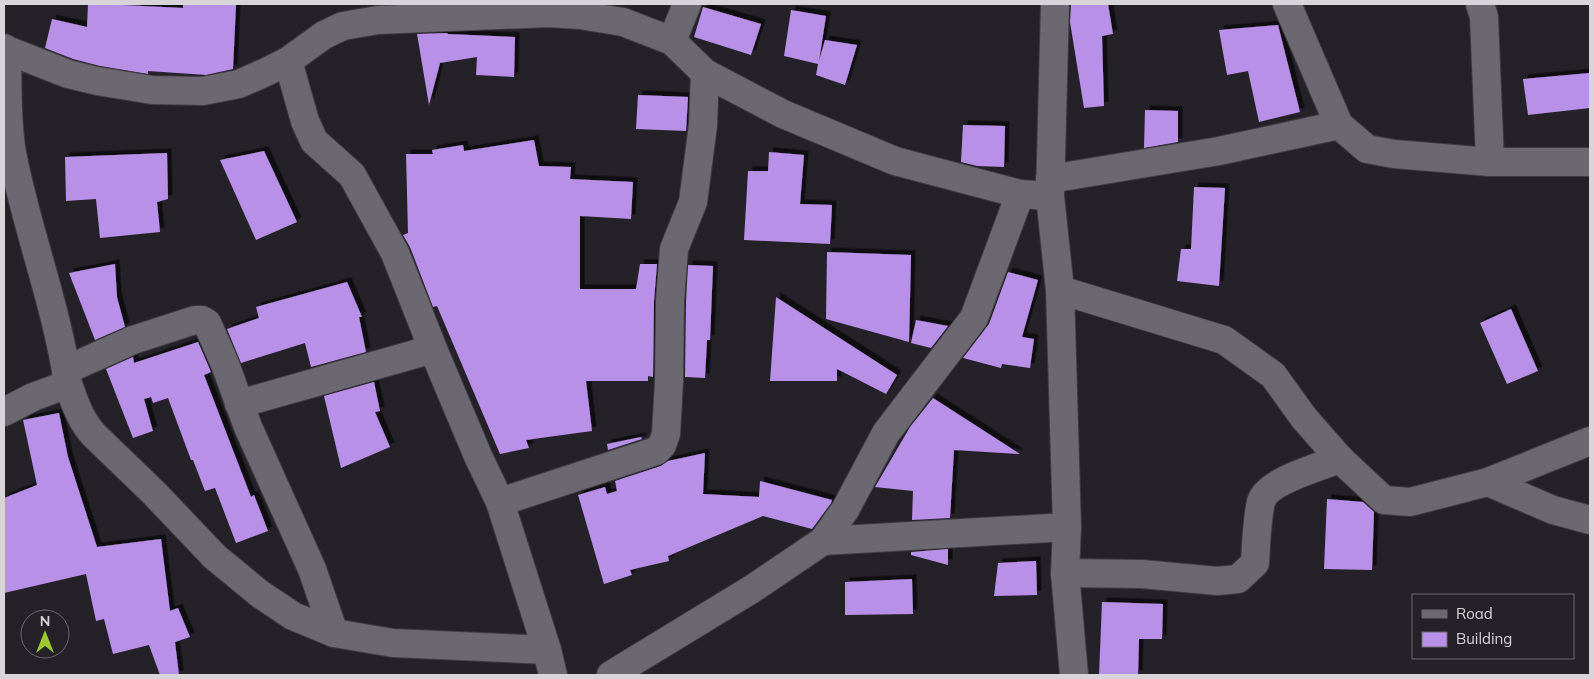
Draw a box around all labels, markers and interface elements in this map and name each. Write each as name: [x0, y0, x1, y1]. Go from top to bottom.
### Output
legend: [1412, 594, 1574, 659]
text: Road: [1456, 604, 1493, 623]
north arrow: [20, 609, 70, 659]
text: N: [40, 612, 50, 630]
text: Building: [1456, 629, 1512, 648]

